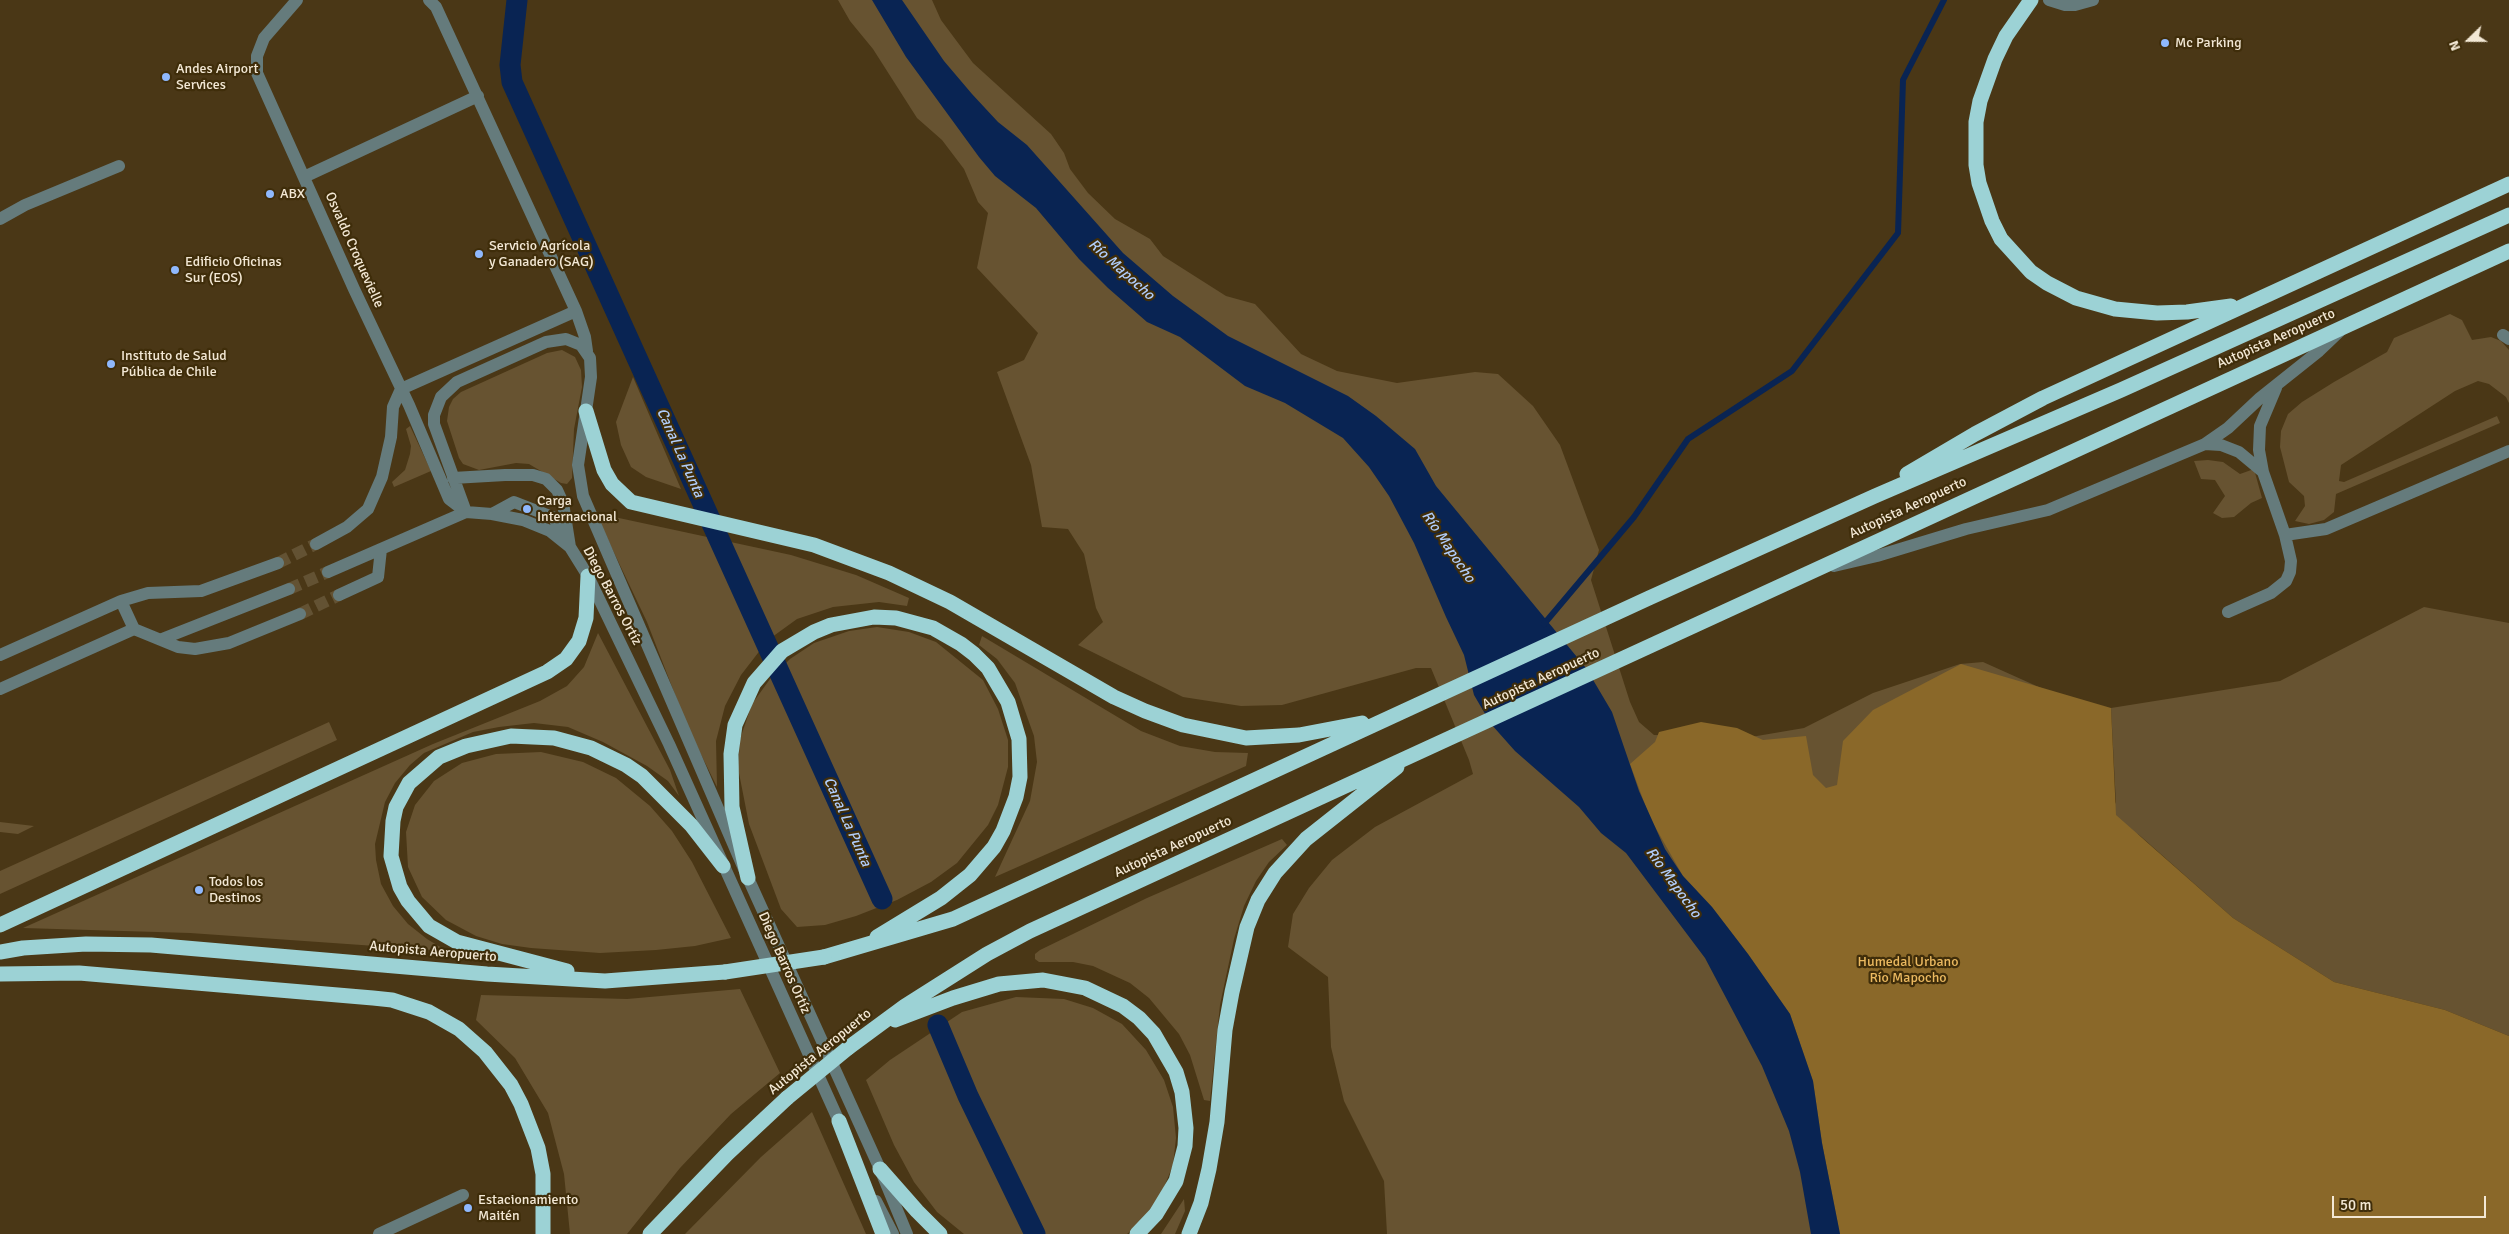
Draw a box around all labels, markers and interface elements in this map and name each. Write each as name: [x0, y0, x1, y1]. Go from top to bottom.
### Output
north arrow: [2444, 15, 2494, 65]
place label: Mc Parking: [2175, 35, 2242, 51]
marker: Mc Parking: [2159, 37, 2171, 49]
text: N: [2445, 38, 2464, 54]
place label: Andes Airport Services: [176, 61, 258, 94]
marker: Andes Airport Services: [160, 71, 172, 83]
place label: ABX: [280, 186, 305, 202]
marker: ABX: [264, 188, 276, 200]
street label: Osvaldo Croquevielle: [321, 189, 387, 311]
water label: Río Mapocho: [1084, 236, 1158, 304]
place label: Servicio Agrícola y Ganadero (SAG): [489, 238, 594, 270]
marker: Servicio Agrícola y Ganadero (SAG): [473, 248, 485, 260]
place label: Edificio Oficinas Sur (EOS): [185, 254, 282, 286]
marker: Edificio Oficinas Sur (EOS): [169, 264, 181, 276]
street label: Autopista Aeropuerto: [2214, 305, 2338, 373]
place label: Instituto de Salud Pública de Chile: [121, 348, 227, 381]
marker: Instituto de Salud Pública de Chile: [105, 358, 117, 370]
water label: Canal La Punta: [652, 405, 708, 501]
street label: Autopista Aeropuerto: [1847, 473, 1969, 543]
place label: Carga Internacional: [537, 493, 617, 526]
marker: Carga Internacional: [521, 503, 533, 515]
water label: Río Mapocho: [1417, 508, 1479, 586]
street label: Diego Barros Ortíz: [579, 544, 645, 648]
street label: Autopista Aeropuerto: [1480, 644, 1602, 714]
water label: Canal La Punta: [819, 774, 875, 870]
street label: Autopista Aeropuerto: [1112, 812, 1234, 882]
water label: Río Mapocho: [1641, 844, 1705, 922]
place label: Todos los Destinos: [209, 874, 263, 906]
marker: Todos los Destinos: [193, 884, 205, 896]
street label: Diego Barros Ortíz: [754, 910, 814, 1016]
street label: Autopista Aeropuerto: [369, 938, 497, 966]
park label: Humedal Urbano Río Mapocho: [1858, 954, 1958, 986]
street label: Autopista Aeropuerto: [765, 1005, 875, 1099]
scale bar: [2334, 1186, 2488, 1218]
place label: Estacionamiento Maitén: [478, 1192, 578, 1224]
text: 50 m: [2340, 1196, 2371, 1214]
marker: Estacionamiento Maitén: [462, 1202, 474, 1214]

